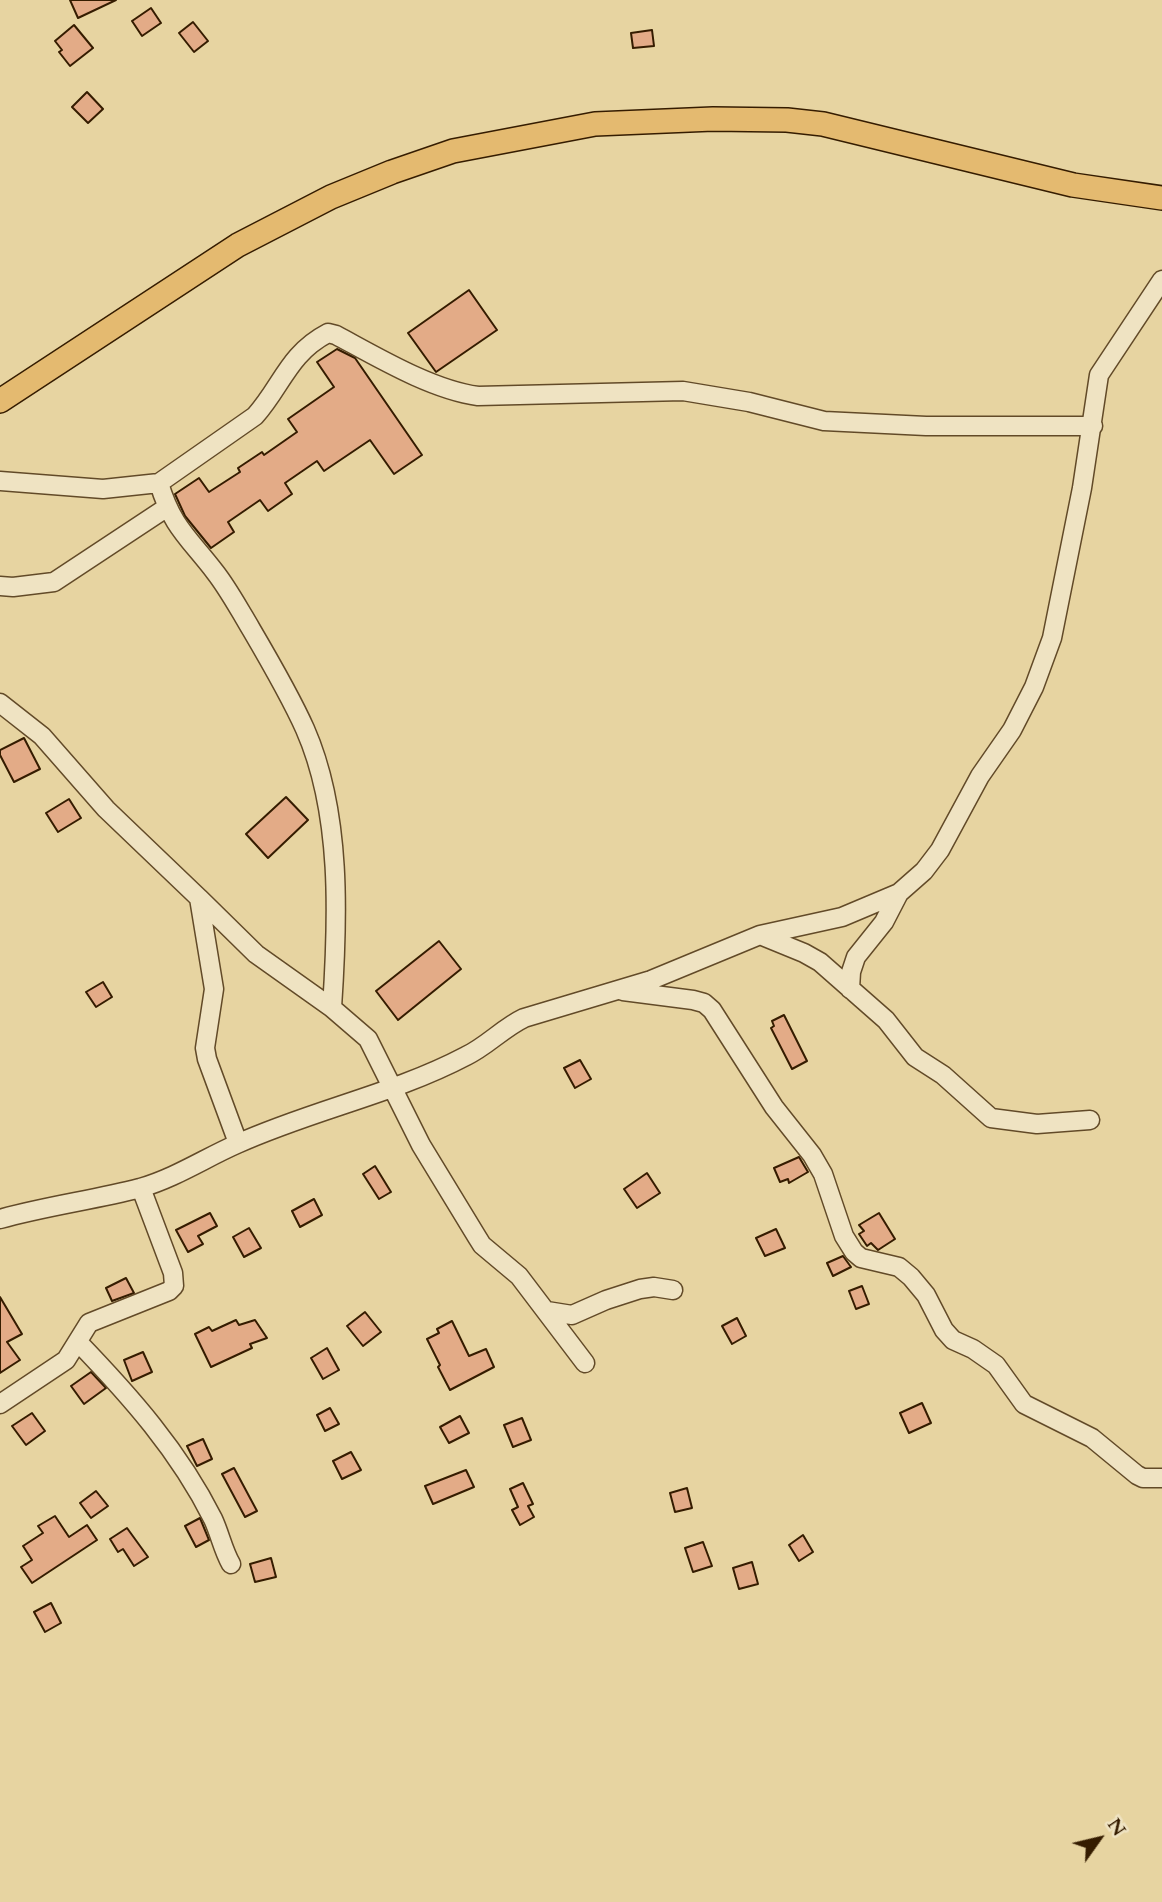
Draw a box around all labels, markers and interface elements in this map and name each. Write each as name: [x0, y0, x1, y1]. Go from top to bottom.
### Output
north arrow: [1064, 1804, 1134, 1874]
text: N: [1101, 1813, 1132, 1841]

